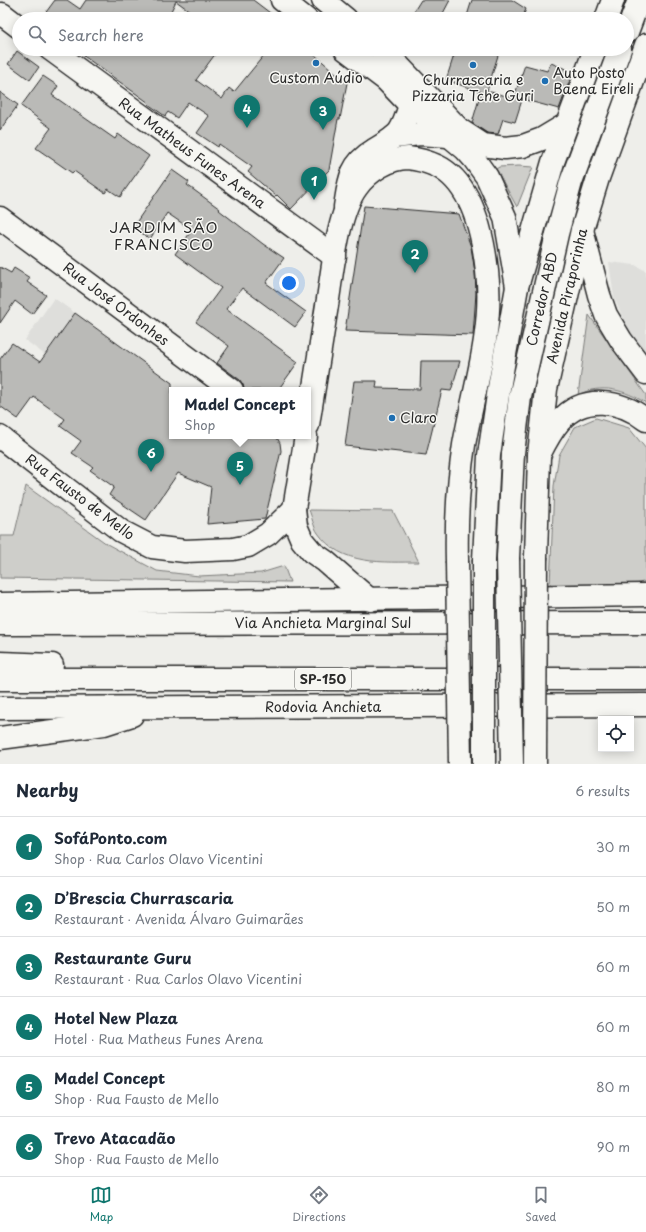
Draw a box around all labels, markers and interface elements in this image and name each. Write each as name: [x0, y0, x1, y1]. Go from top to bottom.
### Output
search box: [12, 12, 634, 56]
icon: search: [26, 23, 48, 45]
text: Search here: [58, 23, 144, 46]
marker: Custom Aúdio: [311, 58, 321, 68]
marker: Churrascaria e Pizzaria Tche Guri: [468, 60, 478, 70]
place label: Auto Posto Baena Eireli: [553, 62, 634, 99]
place label: Custom Aúdio: [269, 67, 363, 88]
place label: Churrascaria e Pizzaria Tche Guri: [412, 69, 534, 106]
marker: Auto Posto Baena Eireli: [540, 76, 550, 86]
street label: Rua Matheus Funes Arena: [114, 92, 270, 213]
pin: 4: [234, 95, 260, 128]
pin: 3: [310, 97, 336, 130]
pin: 1: [301, 167, 327, 200]
district label: JARDIM SÃO FRANCISCO: [109, 215, 219, 255]
street label: Avenida Piraporinha: [541, 226, 592, 366]
pin: 2: [402, 240, 428, 273]
street label: Corredor ABD: [520, 250, 563, 348]
street label: Rua José Ordonhes: [59, 257, 174, 350]
your location: [279, 273, 299, 293]
popup: [169, 387, 311, 439]
text: Madel Concept: [184, 392, 296, 415]
place label: Claro: [400, 407, 437, 428]
marker: Claro: [387, 413, 397, 423]
text: Shop: [184, 415, 215, 434]
pin: 6: [138, 439, 164, 472]
street label: Rua Fausto de Mello: [21, 448, 140, 545]
pin: 5: [227, 452, 253, 485]
street label: Via Anchieta Marginal Sul: [235, 612, 411, 633]
road number: SP-150: [295, 668, 351, 690]
street label: Rodovia Anchieta: [265, 696, 382, 717]
map controls: [598, 716, 634, 752]
button: locate: [598, 716, 634, 752]
text: Nearby: [16, 777, 78, 803]
text: 6 results: [575, 781, 630, 800]
text: SofáPonto.com: [54, 826, 167, 849]
text: 1: [26, 837, 32, 856]
text: 30 m: [596, 837, 630, 856]
text: Shop · Rua Carlos Olavo Vicentini: [54, 849, 263, 868]
text: D’Brescia Churrascaria: [54, 886, 233, 909]
text: 2: [24, 897, 34, 916]
text: 50 m: [596, 897, 630, 916]
text: Restaurant · Avenida Álvaro Guimarães: [54, 909, 303, 928]
text: Restaurante Guru: [54, 946, 192, 969]
text: 3: [25, 957, 33, 976]
text: 60 m: [596, 957, 630, 976]
text: Restaurant · Rua Carlos Olavo Vicentini: [54, 969, 302, 988]
text: Hotel New Plaza: [54, 1006, 178, 1029]
text: 4: [25, 1017, 33, 1036]
text: 60 m: [596, 1017, 630, 1036]
text: Hotel · Rua Matheus Funes Arena: [54, 1029, 263, 1048]
text: Madel Concept: [54, 1066, 165, 1089]
text: 5: [25, 1077, 33, 1096]
text: 80 m: [596, 1077, 630, 1096]
text: Shop · Rua Fausto de Mello: [54, 1089, 219, 1108]
text: Trevo Atacadão: [54, 1126, 175, 1149]
text: 6: [24, 1137, 34, 1156]
text: 90 m: [597, 1137, 630, 1156]
text: Shop · Rua Fausto de Mello: [54, 1149, 219, 1168]
tab: Map: [90, 1184, 113, 1225]
tab: Directions: [292, 1184, 346, 1225]
tab: Saved: [525, 1184, 556, 1225]

